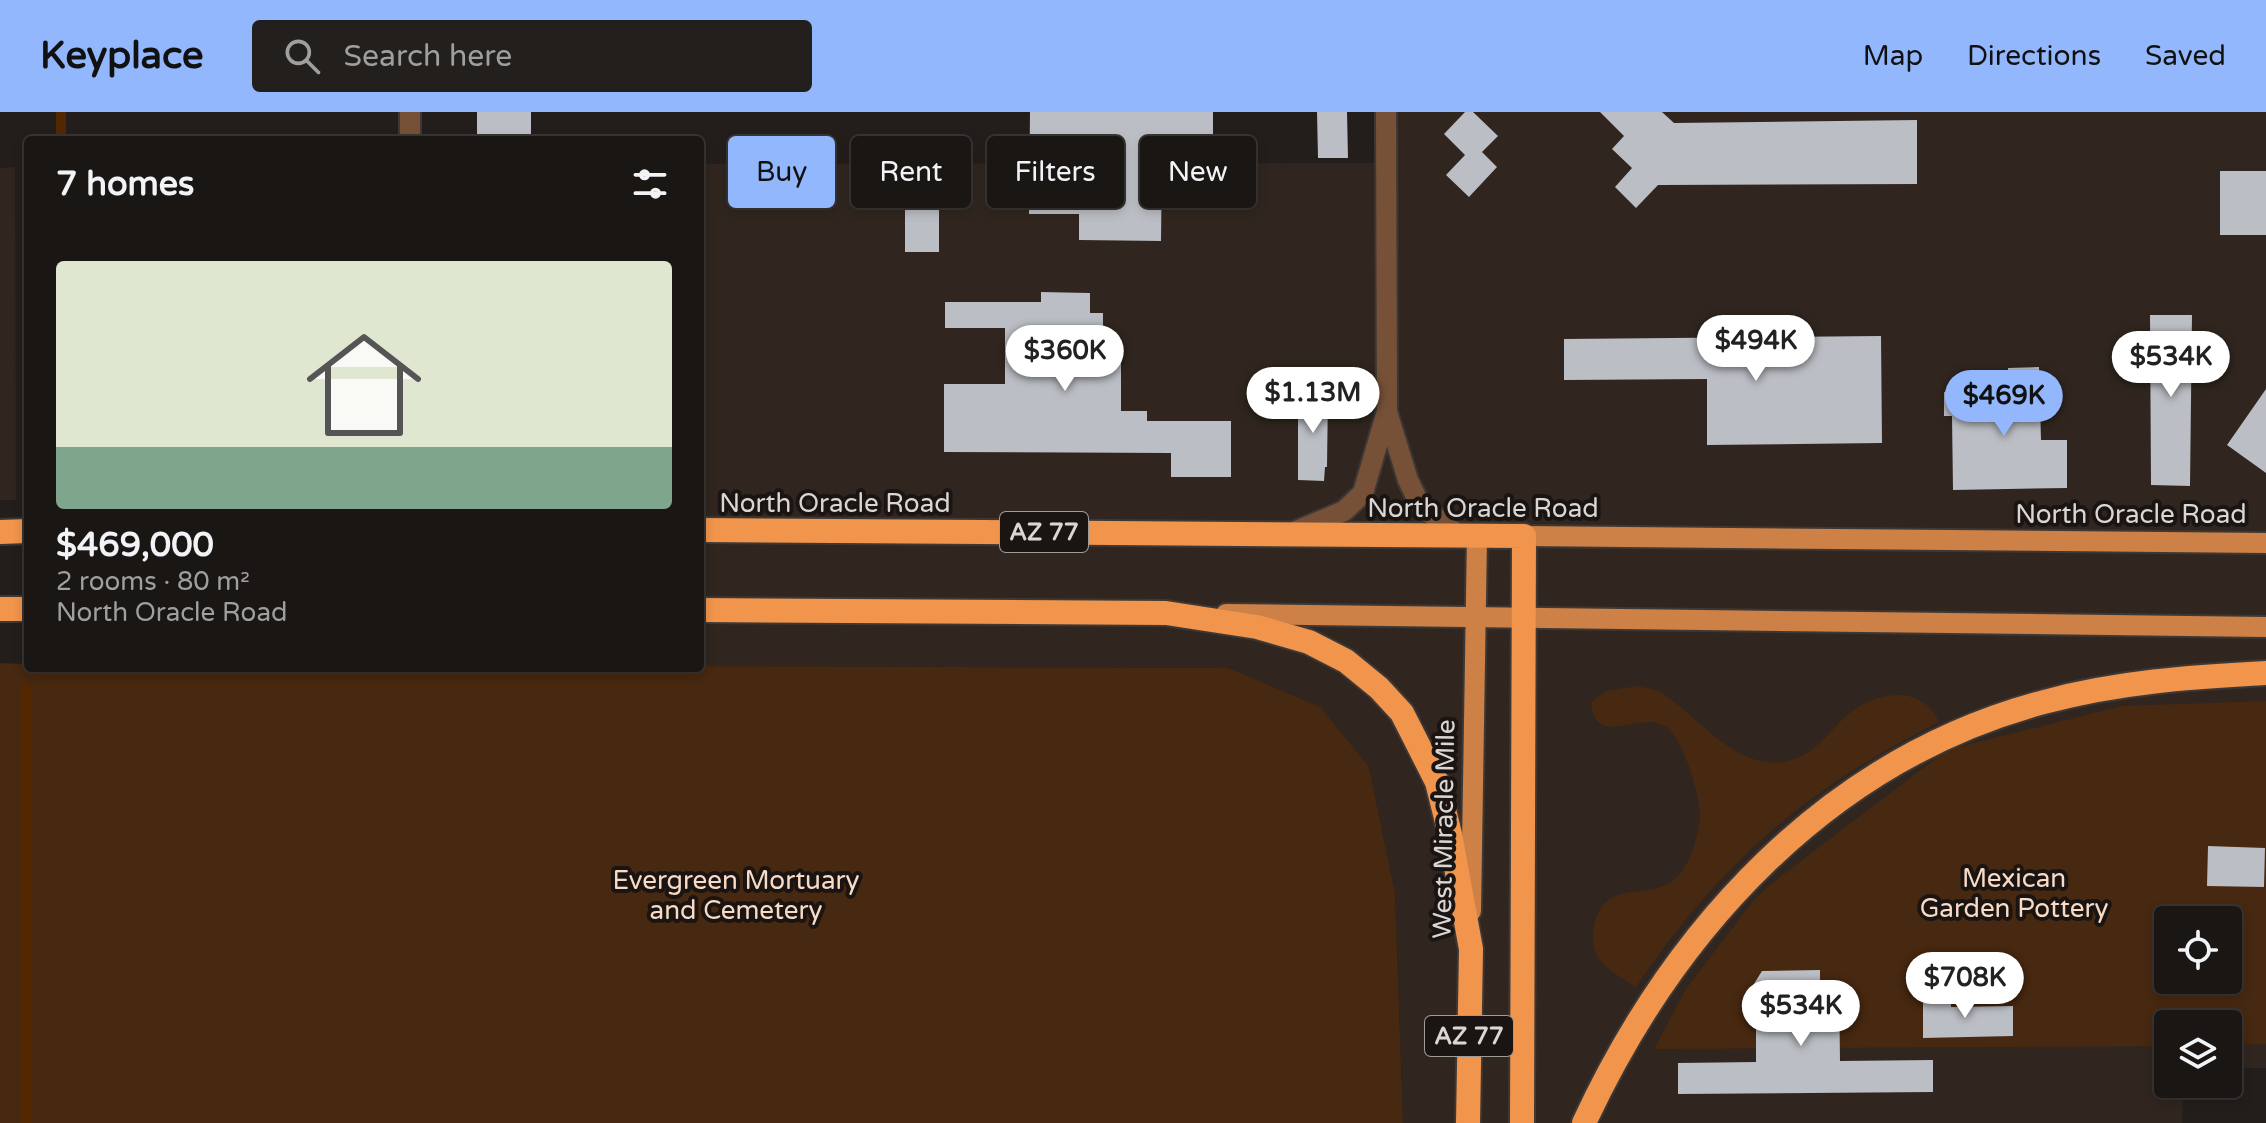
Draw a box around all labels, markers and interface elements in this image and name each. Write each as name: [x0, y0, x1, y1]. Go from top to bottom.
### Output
search box: [252, 20, 812, 92]
text: Keyplace: [40, 33, 204, 79]
icon: search: [280, 34, 324, 78]
text: Search here: [344, 38, 512, 75]
text: Map: [1863, 39, 1923, 73]
text: Directions: [1967, 39, 2101, 73]
text: Saved: [2145, 39, 2226, 73]
chip: Buy: [728, 136, 835, 208]
chip: Rent: [851, 136, 971, 208]
chip: Filters: [987, 136, 1124, 208]
chip: New: [1140, 136, 1256, 208]
icon: filters: [628, 162, 672, 206]
text: 7 homes: [56, 164, 194, 205]
icon: home: [292, 313, 436, 457]
pin: $494K: [1700, 315, 1812, 383]
pin: $360K: [1009, 325, 1121, 393]
text: $494K: [1715, 325, 1797, 356]
pin: $534K: [2115, 331, 2227, 399]
text: $360K: [1024, 335, 1106, 366]
text: $534K: [2130, 341, 2212, 372]
pin: $1.13M: [1248, 367, 1378, 435]
pin: $469K: [1948, 370, 2060, 438]
text: $1.13M: [1265, 377, 1361, 408]
text: $469K: [1963, 380, 2045, 411]
street label: North Oracle Road: [719, 488, 951, 519]
street label: North Oracle Road: [1367, 493, 1599, 524]
street label: North Oracle Road: [2015, 499, 2247, 530]
road number: AZ 77: [1000, 512, 1088, 552]
text: $469,000: [56, 525, 214, 566]
text: 2 rooms · 80 m²: [56, 566, 250, 597]
text: North Oracle Road: [56, 597, 287, 628]
street label: West Miracle Mile: [1427, 719, 1461, 939]
park label: Mexican Garden Pottery: [1920, 863, 2108, 924]
park label: Evergreen Mortuary and Cemetery: [613, 865, 859, 926]
map controls: [2154, 906, 2242, 1098]
button: locate: [2154, 906, 2242, 994]
pin: $708K: [1909, 952, 2021, 1020]
text: $708K: [1924, 962, 2006, 993]
pin: $534K: [1745, 980, 1857, 1048]
text: $534K: [1760, 990, 1842, 1021]
button: layers: [2154, 1010, 2242, 1098]
road number: AZ 77: [1425, 1016, 1513, 1056]

